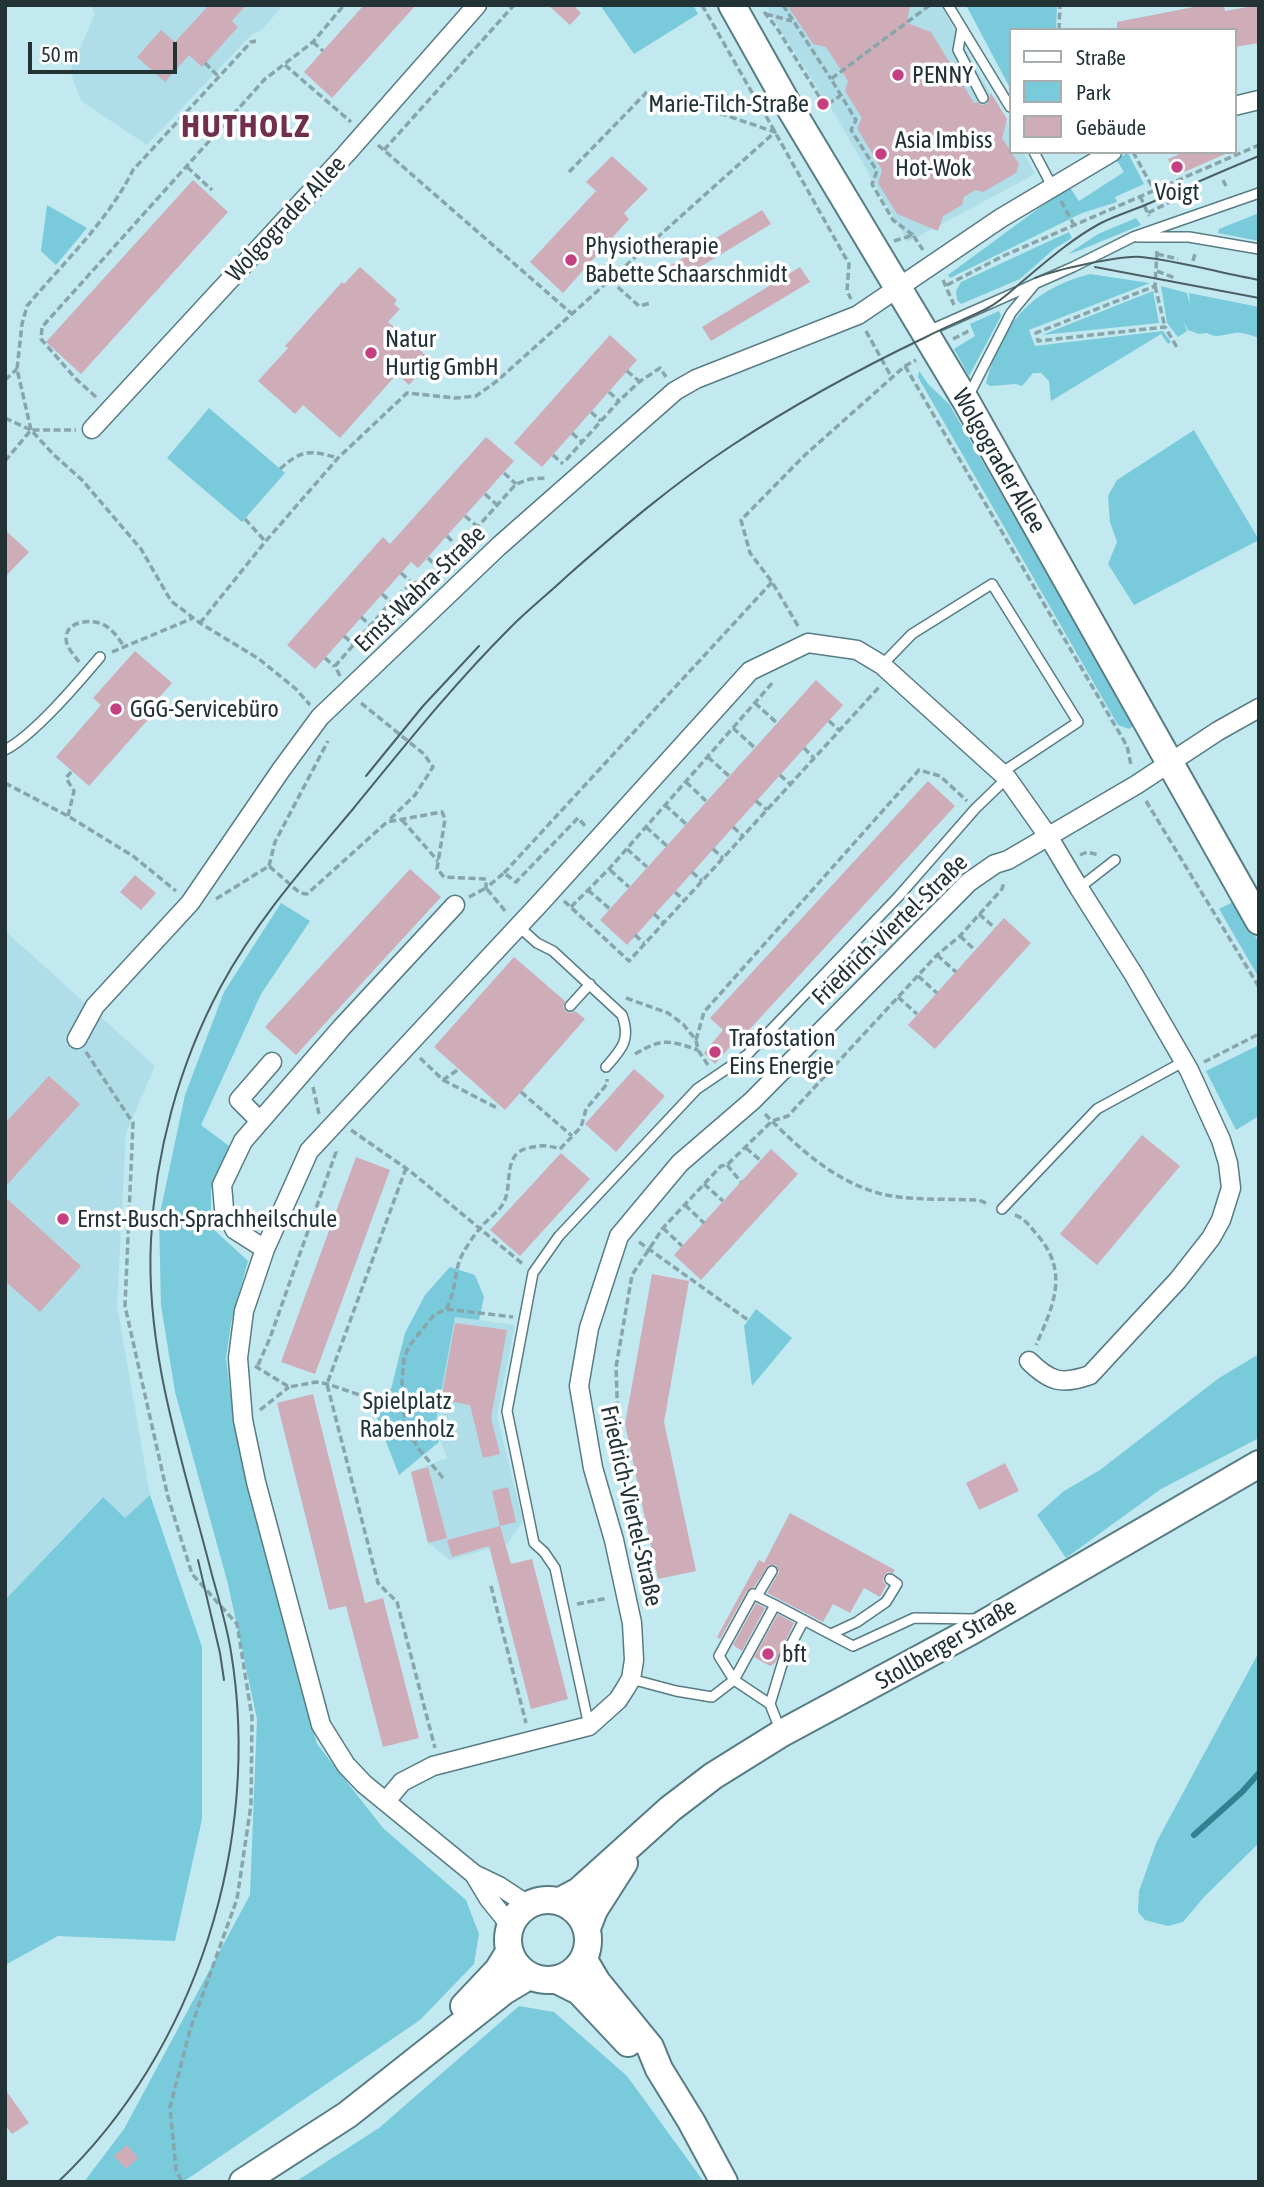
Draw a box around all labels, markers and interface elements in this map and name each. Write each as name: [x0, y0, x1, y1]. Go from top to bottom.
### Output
scale bar: [32, 28, 180, 72]
legend: [1009, 28, 1236, 154]
text: 50 m: [41, 42, 79, 66]
text: Straße: [1076, 45, 1126, 69]
place label: PENNY: [912, 61, 973, 89]
marker: PENNY: [890, 67, 906, 83]
text: Park: [1076, 80, 1111, 104]
place label: Marie-Tilch-Straße: [648, 90, 809, 118]
marker: Marie-Tilch-Straße: [815, 96, 831, 112]
district label: HUTHOLZ: [182, 108, 310, 146]
text: Gebäude: [1076, 115, 1146, 139]
place label: Asia Imbiss Hot-Wok: [895, 126, 992, 182]
marker: Asia Imbiss Hot-Wok: [873, 146, 889, 162]
street label: Wolgograder Allee: [220, 150, 352, 288]
marker: Voigt: [1169, 159, 1185, 175]
place label: Voigt: [1154, 178, 1200, 206]
place label: Physiotherapie Babette Schaarschmidt: [585, 232, 788, 288]
marker: Physiotherapie Babette Schaarschmidt: [563, 252, 579, 268]
place label: Natur Hurtig GmbH: [385, 325, 499, 381]
marker: Natur Hurtig GmbH: [363, 345, 379, 361]
street label: Wolgograder Allee: [946, 384, 1052, 538]
street label: Ernst-Wabra-Straße: [349, 520, 491, 658]
place label: GGG-Servicebüro: [130, 695, 279, 723]
marker: GGG-Servicebüro: [108, 701, 124, 717]
street label: Friedrich-Viertel-Straße: [806, 848, 974, 1012]
place label: Trafostation Eins Energie: [729, 1024, 836, 1080]
marker: Trafostation Eins Energie: [707, 1044, 723, 1060]
place label: Ernst-Busch-Sprachheilschule: [77, 1205, 337, 1233]
marker: Ernst-Busch-Sprachheilschule: [55, 1211, 71, 1227]
park label: Spielplatz Rabenholz: [360, 1387, 454, 1443]
street label: Friedrich-Viertel-Straße: [594, 1403, 668, 1609]
street label: Stollberger Straße: [871, 1592, 1021, 1696]
place label: bft: [782, 1640, 807, 1668]
marker: bft: [760, 1646, 776, 1662]

